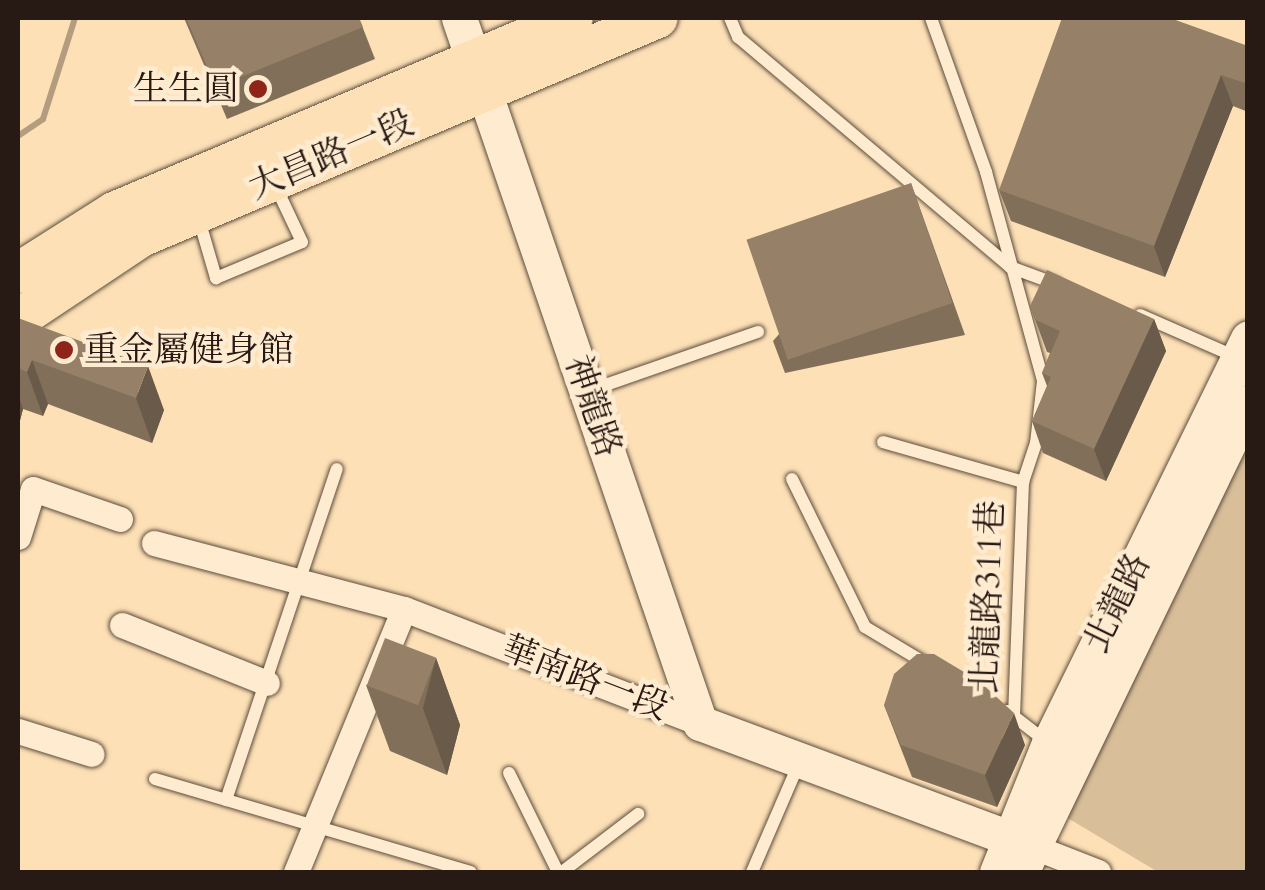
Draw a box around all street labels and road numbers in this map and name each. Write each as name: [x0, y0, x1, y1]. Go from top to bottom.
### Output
street label: 大昌路一段: [242, 101, 420, 209]
street label: 神龍路: [556, 350, 630, 462]
street label: 北龍路311巷: [964, 499, 1012, 695]
street label: 北龍路: [1075, 547, 1159, 659]
street label: 華南路一段: [496, 627, 674, 729]

